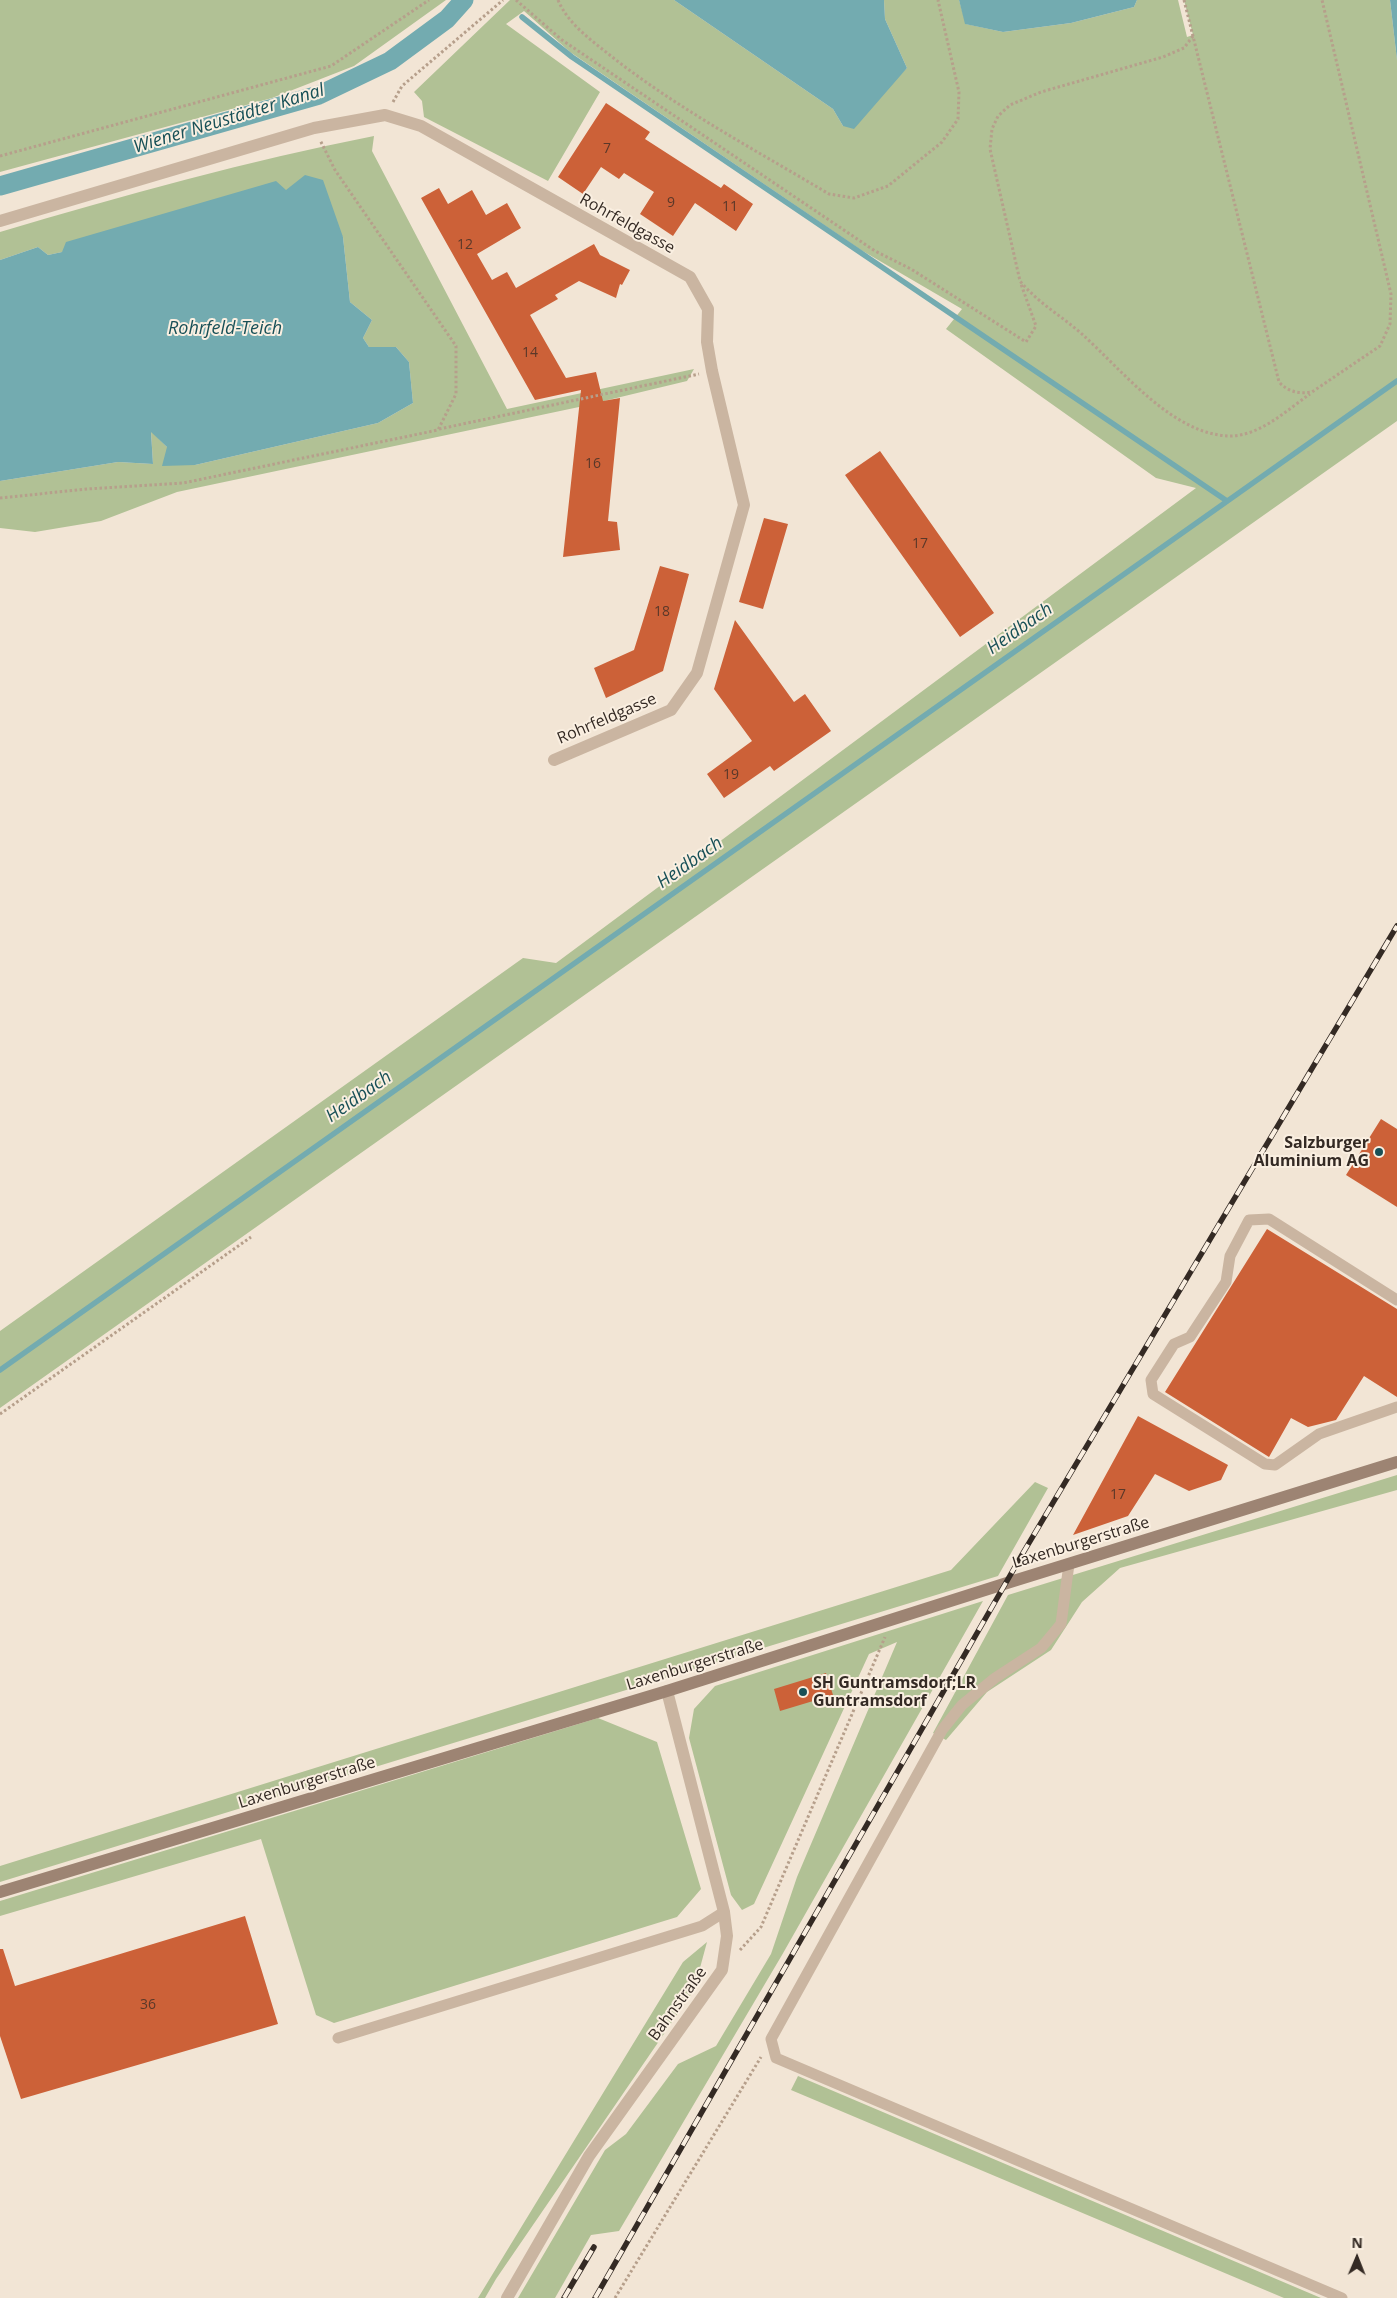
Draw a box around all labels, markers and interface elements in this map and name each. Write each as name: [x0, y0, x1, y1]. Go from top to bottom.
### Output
water label: Wiener Neustädter Kanal: [131, 80, 327, 158]
house number: 7: [603, 141, 611, 157]
street label: Rohrfeldgasse: [576, 190, 678, 258]
house number: 9: [667, 195, 675, 211]
house number: 11: [722, 199, 738, 215]
house number: 12: [457, 237, 473, 253]
water label: Rohrfeld-Teich: [168, 318, 282, 340]
house number: 14: [522, 345, 538, 361]
house number: 16: [585, 456, 601, 472]
house number: 17: [912, 536, 928, 552]
water label: Heidbach: [983, 599, 1057, 659]
house number: 18: [654, 604, 670, 620]
street label: Rohrfeldgasse: [555, 689, 659, 749]
house number: 19: [723, 767, 739, 783]
water label: Heidbach: [653, 833, 727, 893]
water label: Heidbach: [322, 1067, 396, 1127]
place label: Salzburger Aluminium AG: [1254, 1133, 1369, 1171]
marker: Salzburger Aluminium AG: [1373, 1146, 1385, 1158]
house number: 17: [1110, 1487, 1126, 1503]
street label: Laxenburgerstraße: [1010, 1513, 1152, 1573]
street label: Laxenburgerstraße: [624, 1635, 766, 1695]
place label: SH Guntramsdorf;LR Guntramsdorf: [813, 1673, 976, 1711]
marker: SH Guntramsdorf;LR Guntramsdorf: [797, 1686, 809, 1698]
street label: Laxenburgerstraße: [236, 1753, 378, 1813]
street label: Bahnstraße: [645, 1963, 711, 2045]
house number: 36: [140, 1997, 156, 2013]
north arrow: [1332, 2233, 1382, 2283]
text: N: [1351, 2233, 1363, 2252]

